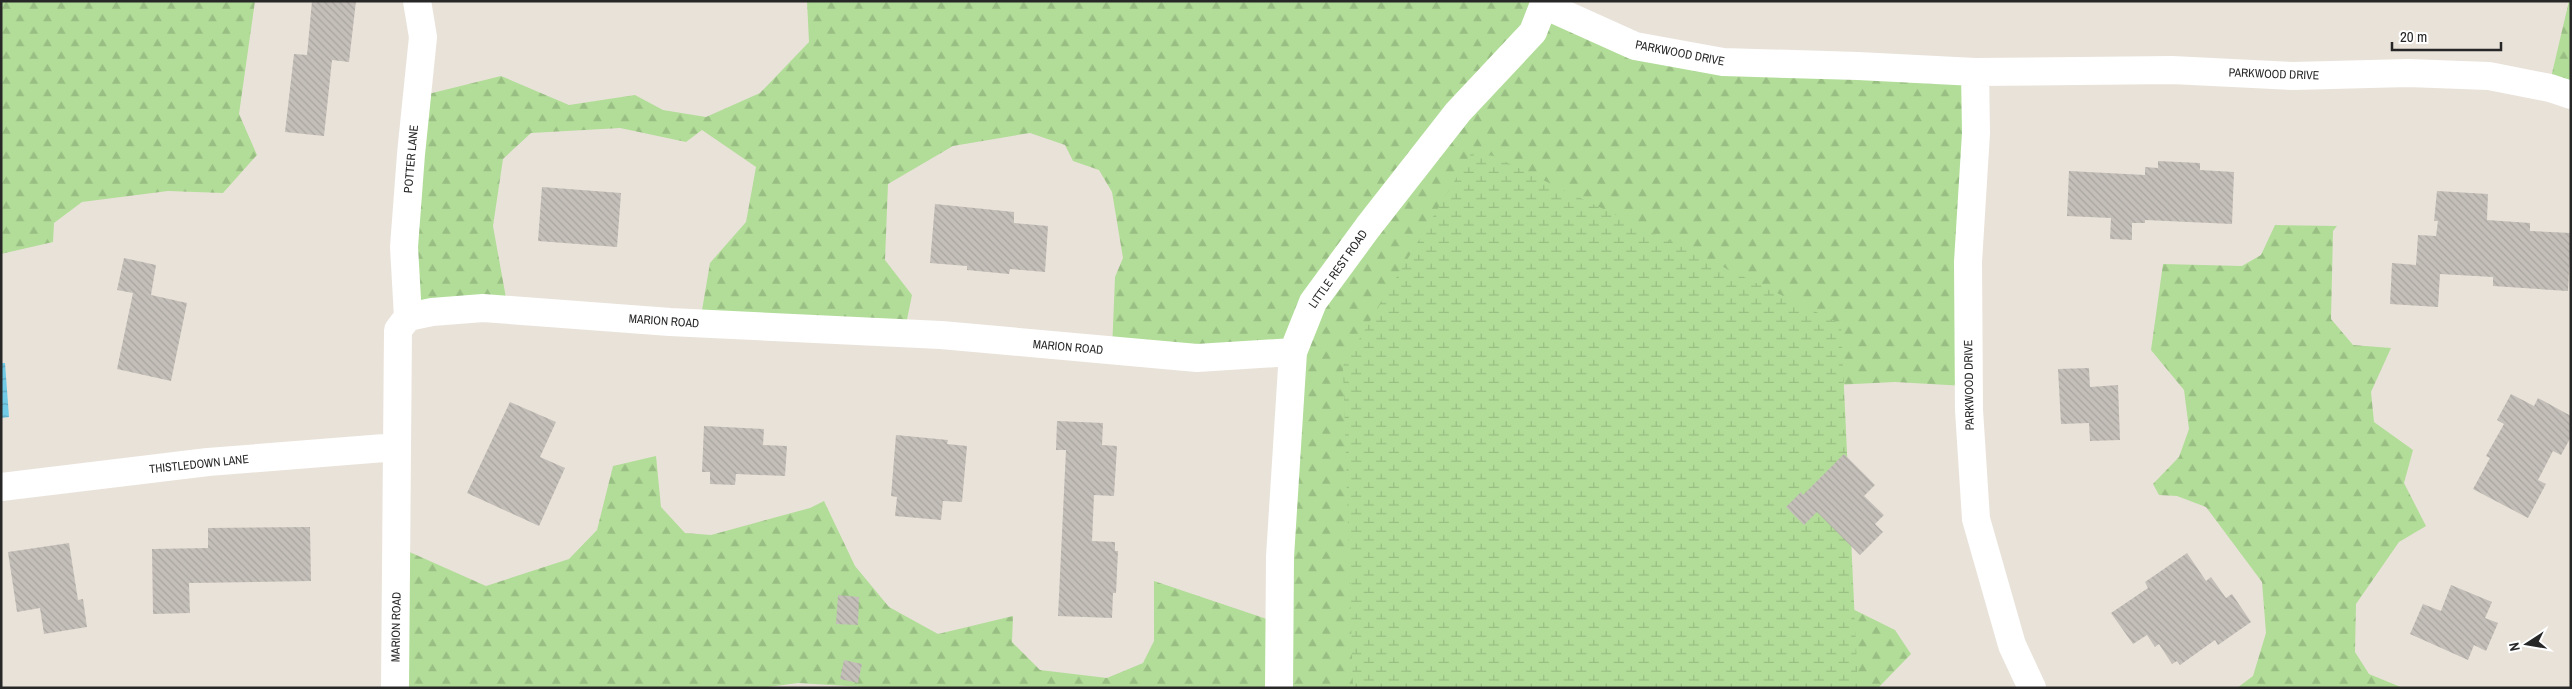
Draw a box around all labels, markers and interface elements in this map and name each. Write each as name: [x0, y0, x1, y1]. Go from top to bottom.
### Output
scale bar: [2392, 20, 2501, 52]
text: 20 m: [2400, 26, 2427, 47]
street label: PARKWOOD DRIVE: [1634, 37, 1726, 69]
street label: PARKWOOD DRIVE: [2228, 64, 2320, 84]
street label: POTTER LANE: [400, 124, 422, 194]
street label: LITTLE REST ROAD: [1305, 227, 1371, 311]
street label: MARION ROAD: [628, 311, 700, 331]
street label: MARION ROAD: [1032, 336, 1104, 358]
street label: PARKWOOD DRIVE: [1960, 340, 1978, 430]
street label: THISTLEDOWN LANE: [148, 451, 250, 477]
street label: MARION ROAD: [387, 592, 405, 662]
north arrow: [2502, 619, 2552, 669]
text: N: [2505, 641, 2524, 653]

